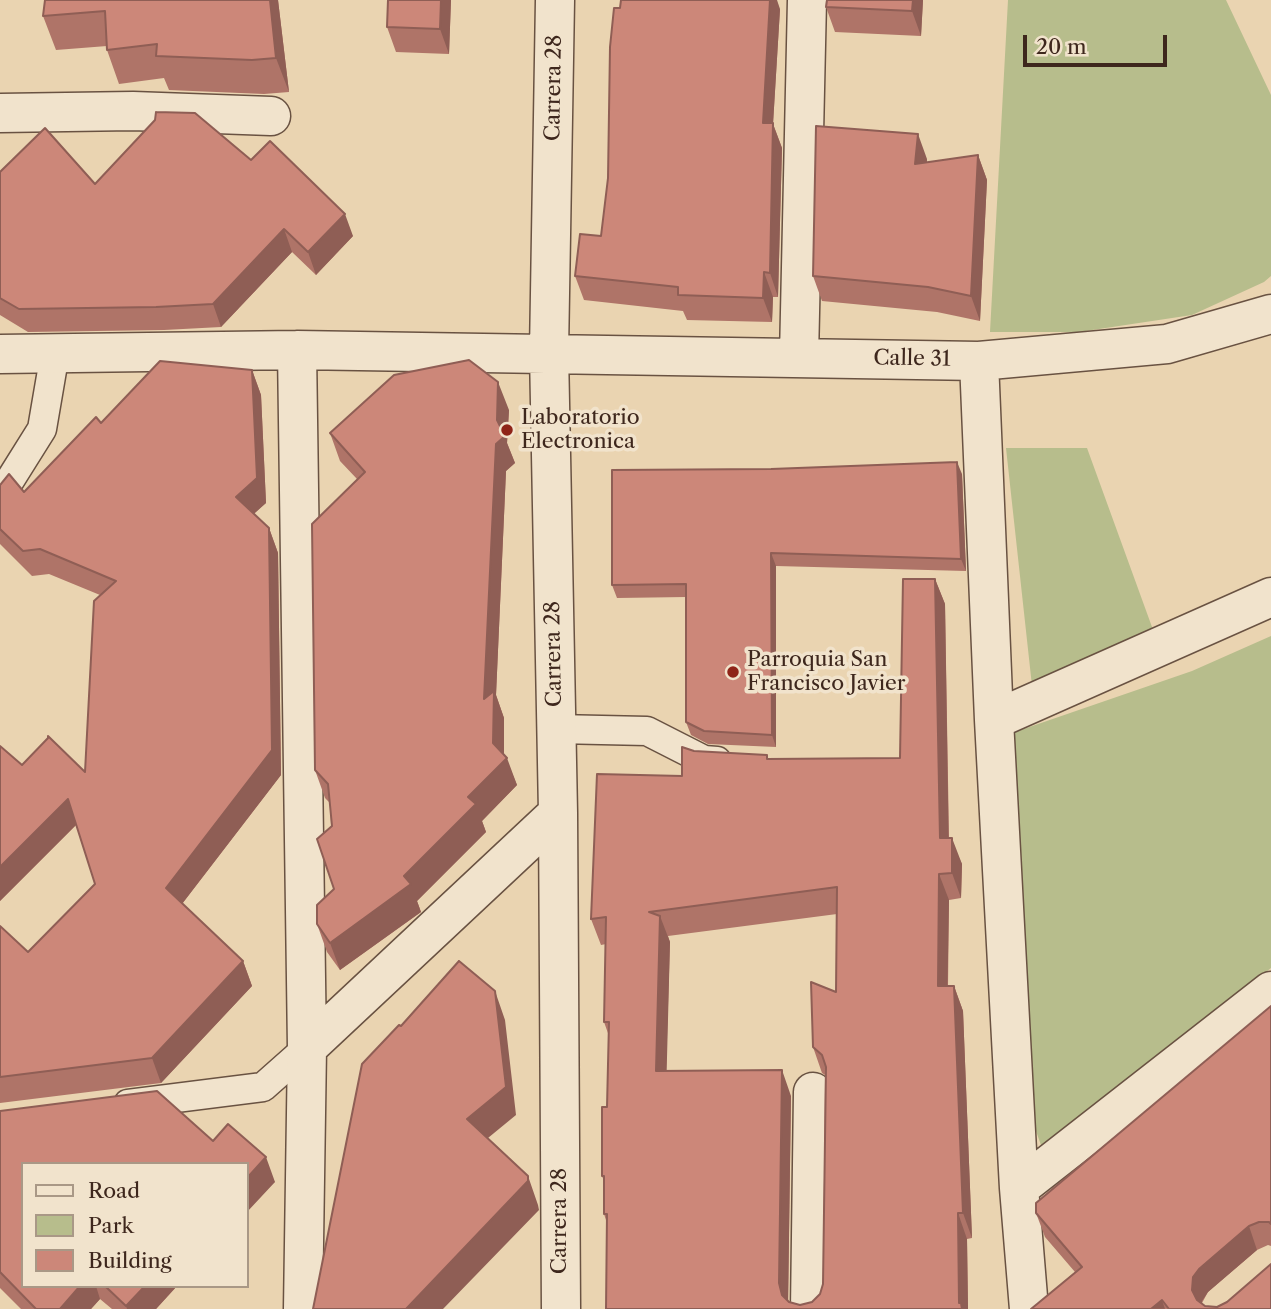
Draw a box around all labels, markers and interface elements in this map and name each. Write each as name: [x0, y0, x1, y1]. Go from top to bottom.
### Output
scale bar: [1026, 21, 1170, 65]
text: 20 m: [1036, 34, 1087, 59]
street label: Carrera 28: [540, 35, 568, 141]
street label: Calle 31: [873, 346, 951, 372]
place label: Laboratorio Electronica: [521, 405, 640, 455]
marker: Laboratorio Electronica: [499, 422, 515, 438]
street label: Carrera 28: [540, 601, 568, 707]
place label: Parroquia San Francisco Javier: [747, 647, 906, 697]
marker: Parroquia San Francisco Javier: [725, 664, 741, 680]
legend: [21, 1162, 248, 1288]
street label: Carrera 28: [547, 1168, 573, 1274]
text: Road: [88, 1178, 140, 1203]
text: Park: [88, 1213, 134, 1238]
text: Building: [88, 1248, 172, 1273]

